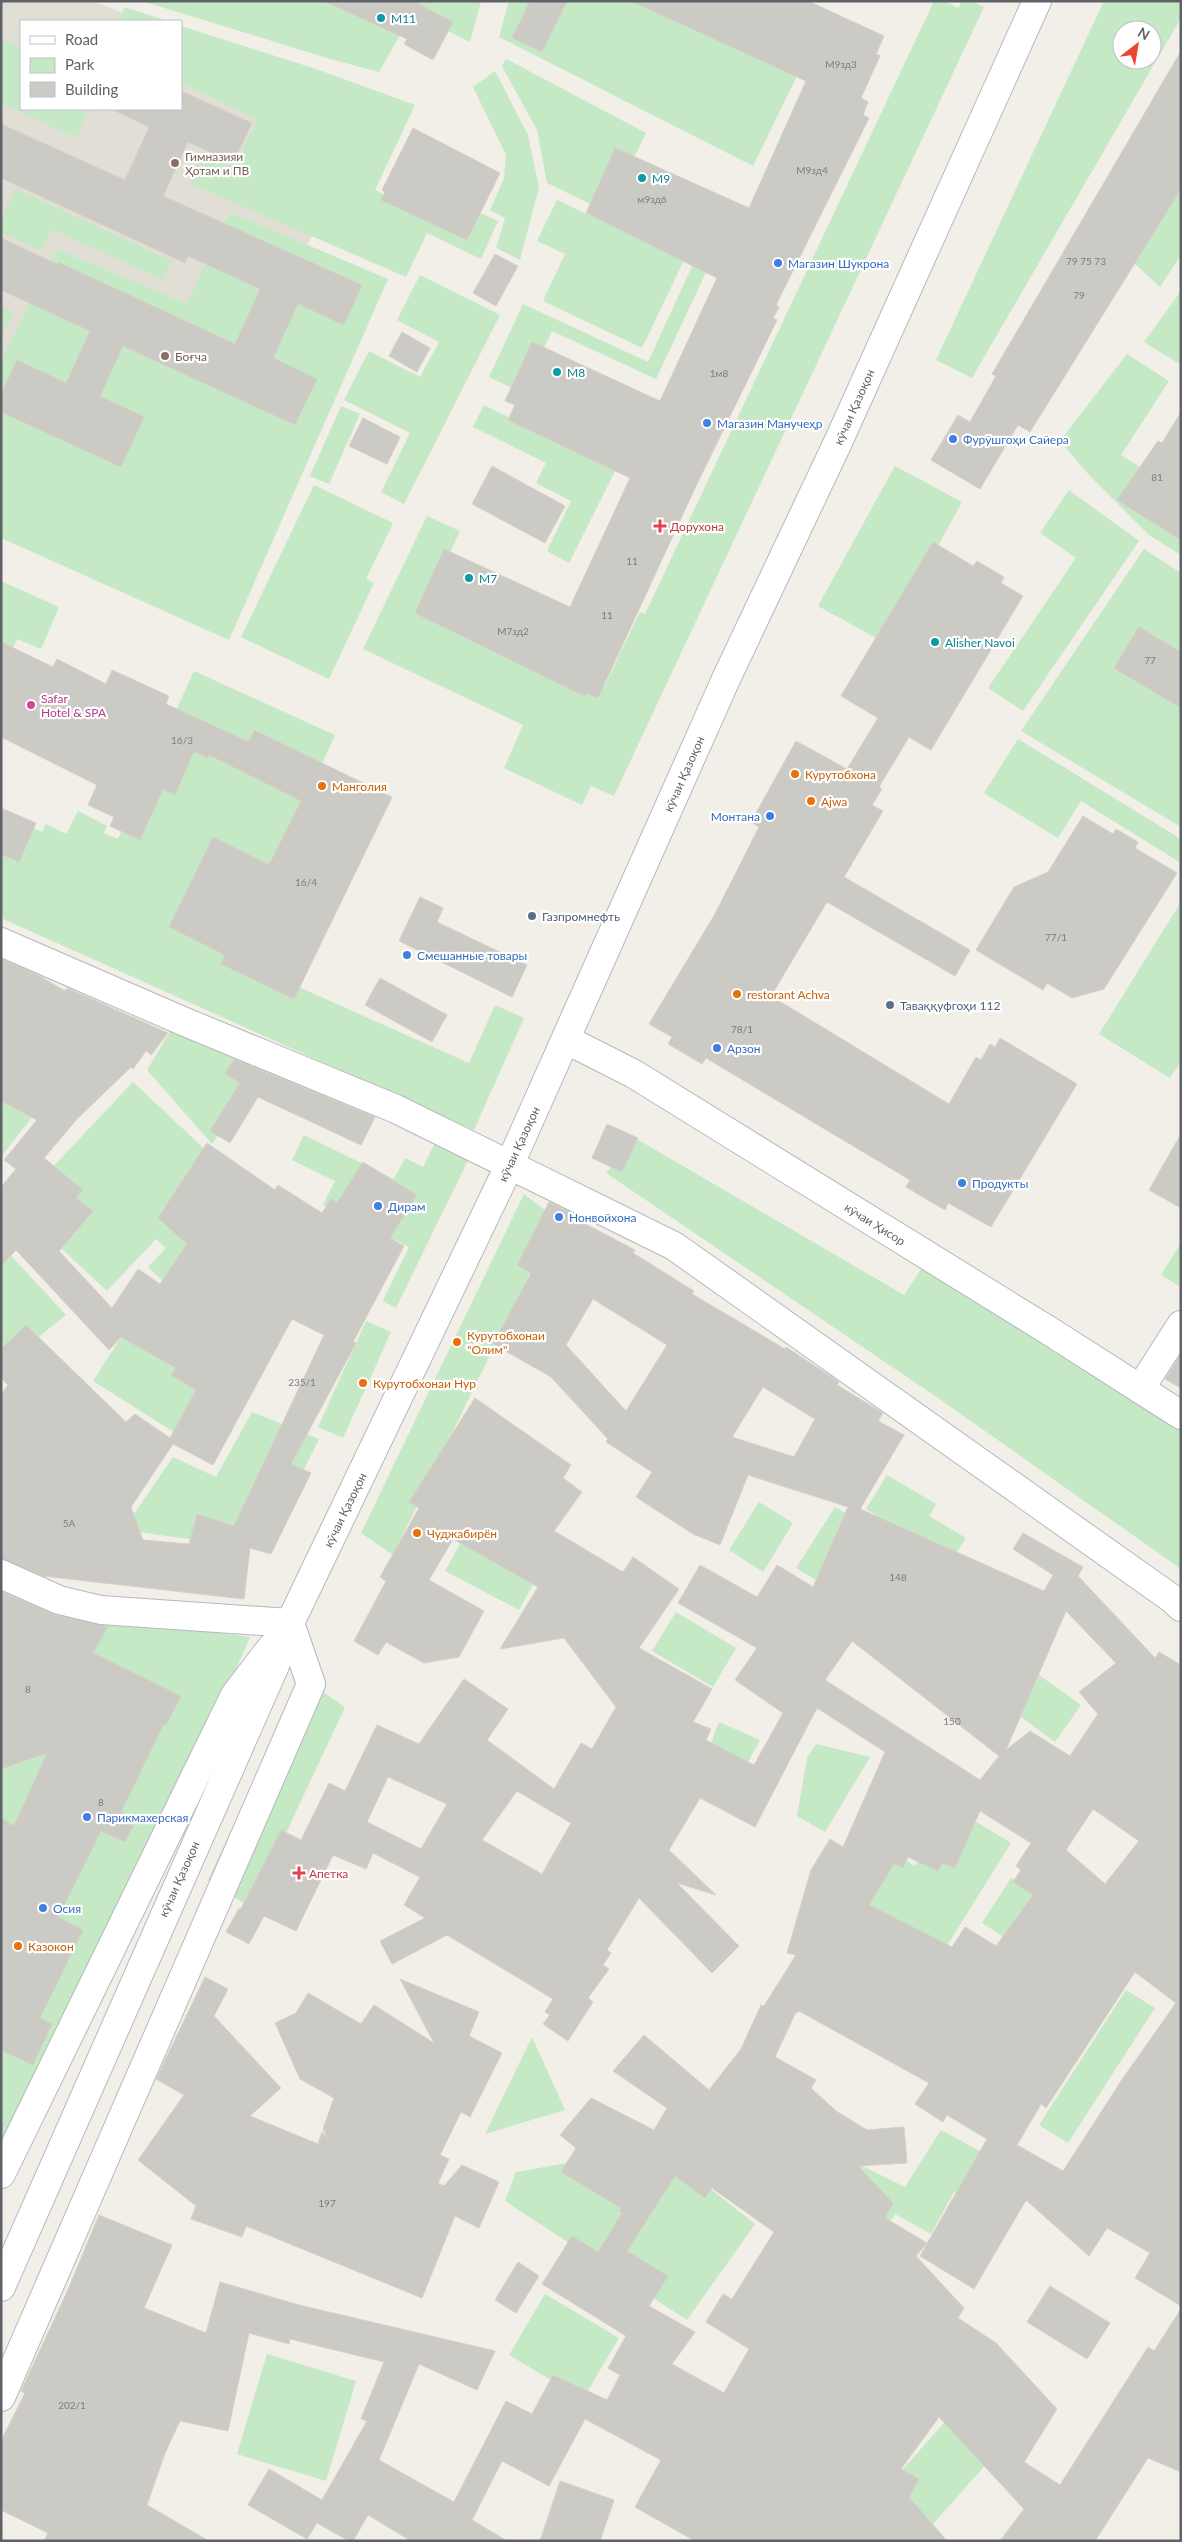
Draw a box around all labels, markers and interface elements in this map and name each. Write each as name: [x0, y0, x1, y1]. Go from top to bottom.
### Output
place label: М11: [391, 11, 416, 26]
marker: М11: [375, 12, 387, 24]
legend: [20, 20, 182, 110]
north arrow: [1112, 20, 1162, 70]
text: N: [1135, 23, 1153, 43]
text: Road: [65, 30, 98, 48]
text: Park: [65, 55, 95, 73]
house number: М9зд3: [825, 58, 857, 70]
text: Building: [65, 80, 118, 98]
place label: Гимназияи Ҳотам и ПВ: [185, 149, 250, 178]
marker: Гимназияи Ҳотам и ПВ: [169, 157, 181, 169]
house number: М9зд4: [796, 164, 828, 176]
place label: М9: [652, 171, 670, 186]
marker: М9: [636, 172, 648, 184]
house number: м9зд6: [637, 193, 667, 205]
house number: 79 75 73: [1066, 255, 1106, 267]
place label: Магазин Шукрона: [788, 256, 889, 271]
marker: Магазин Шукрона: [772, 257, 784, 269]
house number: 79: [1073, 289, 1085, 301]
place label: Боғча: [175, 349, 207, 364]
marker: Боғча: [159, 350, 171, 362]
place label: М8: [567, 365, 585, 380]
marker: М8: [551, 366, 563, 378]
house number: 1м8: [710, 367, 729, 379]
street label: кӯчаи Қазоқон: [831, 367, 877, 447]
place label: Магазин Манучеҳр: [717, 416, 823, 431]
marker: Магазин Манучеҳр: [701, 417, 713, 429]
place label: Фурӯшгоҳи Сайера: [963, 432, 1069, 447]
marker: Фурӯшгоҳи Сайера: [947, 433, 959, 445]
house number: 81: [1151, 471, 1163, 483]
place label: Дорухона: [670, 519, 724, 534]
marker: Дорухона: [654, 520, 666, 532]
house number: 11: [626, 555, 638, 567]
place label: М7: [479, 571, 497, 586]
marker: М7: [463, 572, 475, 584]
house number: 11: [601, 609, 613, 621]
house number: М7зд2: [497, 625, 529, 637]
place label: Alisher Navoi: [945, 635, 1015, 650]
marker: Alisher Navoi: [929, 636, 941, 648]
house number: 77: [1144, 654, 1156, 666]
place label: Safar Hotel & SPA: [41, 691, 107, 720]
marker: Safar Hotel & SPA: [25, 699, 37, 711]
house number: 16/3: [171, 734, 193, 746]
street label: кӯчаи Қазоқон: [661, 734, 707, 814]
place label: Курутобхона: [805, 767, 876, 782]
marker: Курутобхона: [789, 768, 801, 780]
place label: Манголия: [332, 779, 387, 794]
marker: Манголия: [316, 780, 328, 792]
place label: Ajwa: [821, 794, 847, 809]
marker: Ajwa: [805, 795, 817, 807]
place label: Монтана: [711, 809, 760, 824]
marker: Монтана: [764, 810, 776, 822]
house number: 16/4: [295, 876, 317, 888]
place label: Газпромнефть: [542, 909, 620, 924]
marker: Газпромнефть: [526, 910, 538, 922]
house number: 77/1: [1045, 931, 1067, 943]
place label: Смешанные товары: [417, 948, 527, 963]
marker: Смешанные товары: [401, 949, 413, 961]
place label: restorant Achva: [747, 987, 830, 1002]
marker: restorant Achva: [731, 988, 743, 1000]
place label: Таваққуфгоҳи 112: [900, 998, 1000, 1013]
marker: Таваққуфгоҳи 112: [884, 999, 896, 1011]
house number: 78/1: [731, 1023, 753, 1035]
place label: Арзон: [727, 1041, 761, 1056]
marker: Арзон: [711, 1042, 723, 1054]
street label: кӯчаи Қазоқон: [495, 1104, 543, 1184]
place label: Продукты: [972, 1176, 1028, 1191]
marker: Продукты: [956, 1177, 968, 1189]
place label: Дирам: [388, 1199, 425, 1214]
street label: кӯчаи Ҳисор: [842, 1199, 908, 1249]
marker: Дирам: [372, 1200, 384, 1212]
place label: Нонвойхона: [569, 1210, 636, 1225]
marker: Нонвойхона: [553, 1211, 565, 1223]
place label: Курутобхонаи "Олим": [467, 1328, 545, 1357]
marker: Курутобхонаи "Олим": [451, 1336, 463, 1348]
house number: 235/1: [288, 1376, 316, 1388]
place label: Курутобхонаи Нур: [373, 1376, 476, 1391]
marker: Курутобхонаи Нур: [357, 1377, 369, 1389]
street label: кӯчаи Қазоқон: [320, 1470, 370, 1550]
house number: 5А: [63, 1517, 76, 1529]
place label: Чуджабирён: [427, 1526, 497, 1541]
marker: Чуджабирён: [411, 1527, 423, 1539]
house number: 148: [889, 1571, 907, 1583]
house number: 8: [25, 1683, 31, 1695]
house number: 150: [943, 1715, 961, 1727]
house number: 8: [98, 1796, 104, 1808]
place label: Парикмахерская: [97, 1810, 189, 1825]
marker: Парикмахерская: [81, 1811, 93, 1823]
street label: кӯчаи Қазоқон: [156, 1839, 202, 1919]
place label: Апетка: [309, 1866, 348, 1881]
marker: Апетка: [293, 1867, 305, 1879]
place label: Осия: [53, 1901, 81, 1916]
marker: Осия: [37, 1902, 49, 1914]
place label: Казокон: [28, 1939, 74, 1954]
marker: Казокон: [12, 1940, 24, 1952]
house number: 197: [318, 2197, 336, 2209]
house number: 202/1: [58, 2399, 86, 2411]

